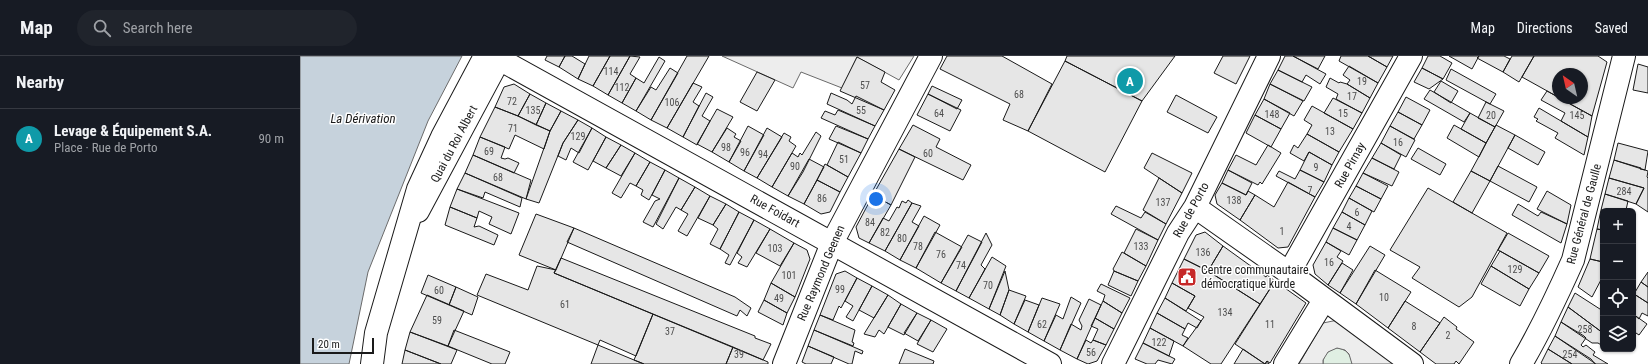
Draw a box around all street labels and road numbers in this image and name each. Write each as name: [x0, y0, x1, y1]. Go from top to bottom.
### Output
street label: Quai du Roi Albert: [428, 103, 480, 185]
street label: Rue Pirnay: [1332, 140, 1368, 190]
street label: Rue Général de Gaulle: [1564, 162, 1604, 266]
street label: Rue de Porto: [1170, 180, 1212, 240]
street label: Rue Foidart: [748, 192, 802, 230]
street label: Rue Raymond Geenen: [794, 223, 848, 323]

